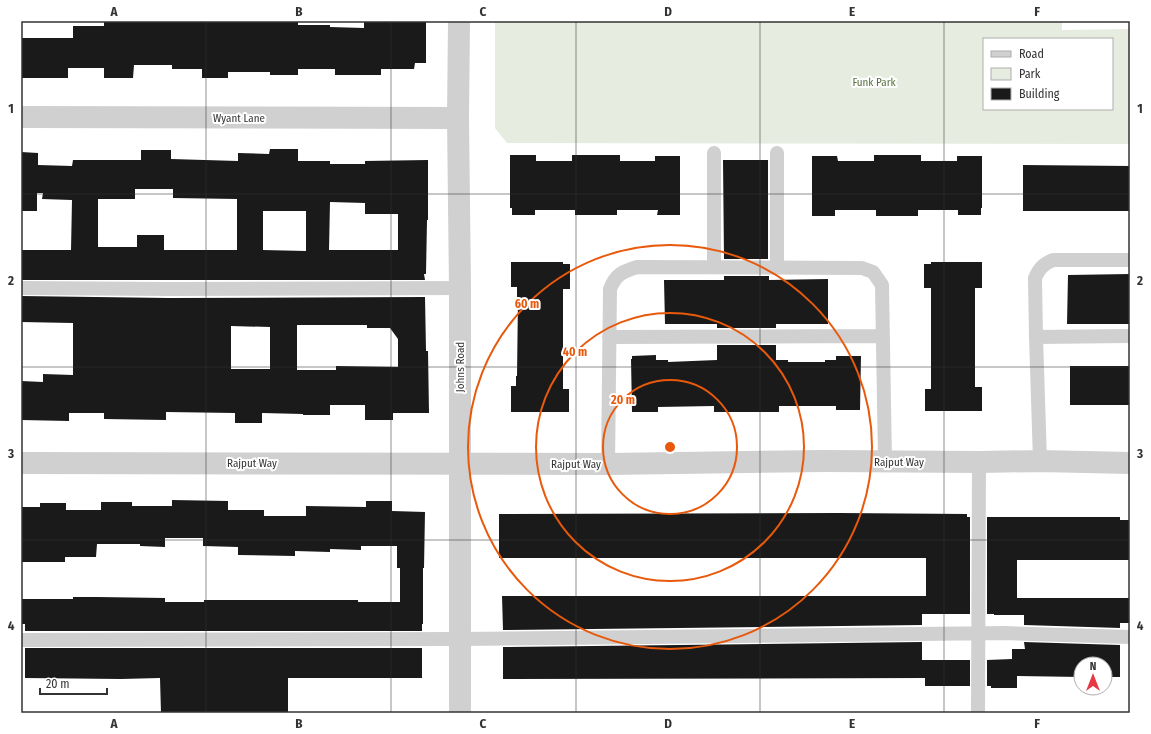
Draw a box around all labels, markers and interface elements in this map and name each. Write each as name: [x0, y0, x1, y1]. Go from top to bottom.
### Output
text: A: [109, 4, 118, 19]
text: B: [295, 4, 303, 19]
text: C: [480, 4, 487, 19]
text: D: [664, 4, 672, 19]
text: E: [849, 4, 855, 19]
text: F: [1034, 4, 1040, 19]
legend: [983, 38, 1113, 110]
text: Road: [1019, 47, 1044, 61]
text: Park: [1019, 67, 1041, 81]
park label: Funk Park: [852, 76, 896, 89]
text: Building: [1019, 87, 1060, 101]
text: 1: [8, 101, 14, 116]
text: 1: [1137, 101, 1143, 116]
street label: Wyant Lane: [213, 112, 265, 125]
text: 2: [7, 273, 14, 288]
text: 2: [1136, 273, 1143, 288]
text: 60 m: [515, 297, 539, 311]
street label: Johns Road: [454, 342, 467, 392]
text: 40 m: [563, 345, 587, 359]
text: 20 m: [610, 393, 635, 407]
centre of rings: [663, 440, 677, 454]
text: 3: [7, 446, 14, 461]
text: 3: [1136, 446, 1143, 461]
street label: Rajput Way: [874, 456, 924, 469]
street label: Rajput Way: [227, 457, 277, 470]
street label: Rajput Way: [551, 458, 601, 471]
text: 4: [8, 618, 15, 633]
text: 4: [1137, 618, 1144, 633]
north arrow: [1073, 656, 1113, 696]
text: N: [1090, 660, 1096, 673]
scale bar: [40, 670, 107, 696]
text: 20 m: [46, 677, 70, 691]
text: A: [109, 716, 118, 731]
text: B: [295, 716, 303, 731]
text: C: [480, 716, 487, 731]
text: D: [664, 716, 672, 731]
text: E: [849, 716, 855, 731]
text: F: [1034, 716, 1040, 731]

